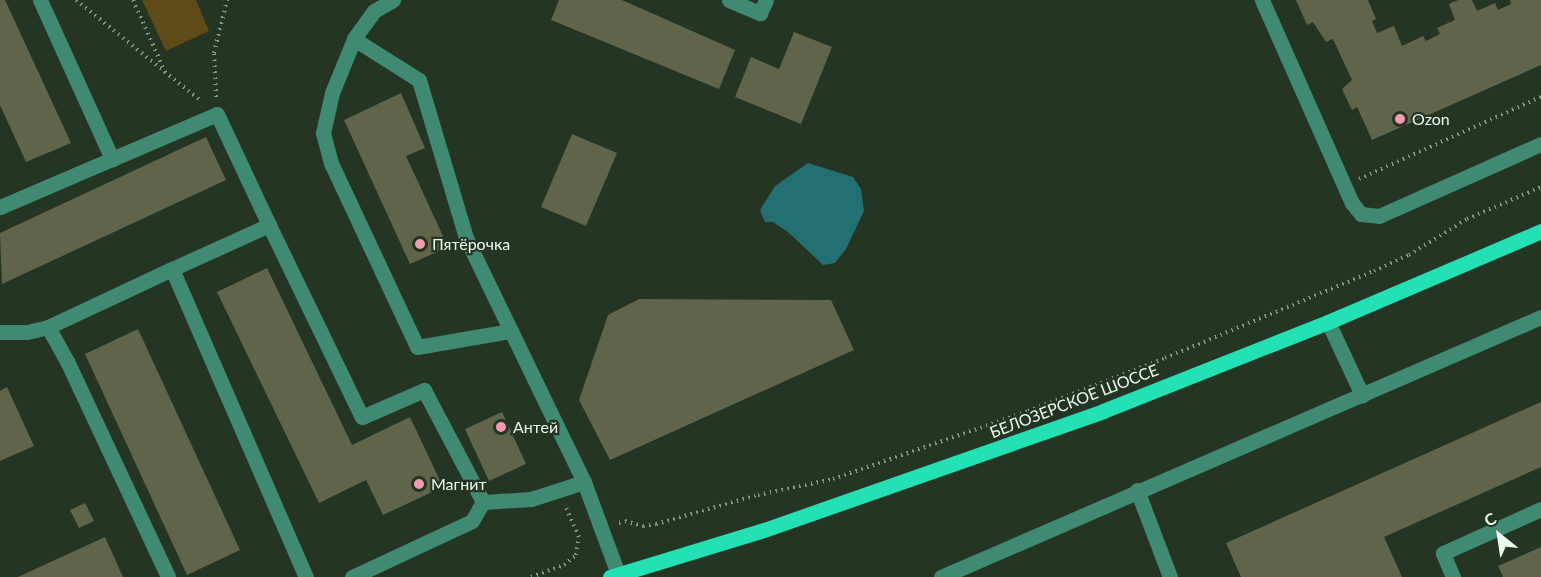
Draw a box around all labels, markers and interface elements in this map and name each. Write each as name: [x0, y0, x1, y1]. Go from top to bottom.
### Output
place label: Ozon: [1412, 109, 1450, 129]
marker: Ozon: [1393, 112, 1407, 126]
place label: Пятёрочка: [432, 234, 510, 254]
marker: Пятёрочка: [413, 237, 427, 251]
street label: БЕЛОЗЕРСКОЕ ШОССЕ: [987, 360, 1161, 442]
place label: Антей: [513, 417, 558, 437]
marker: Антей: [494, 420, 508, 434]
place label: Магнит: [431, 474, 486, 494]
marker: Магнит: [412, 477, 426, 491]
north arrow: [1469, 505, 1529, 565]
text: С: [1480, 508, 1499, 530]

